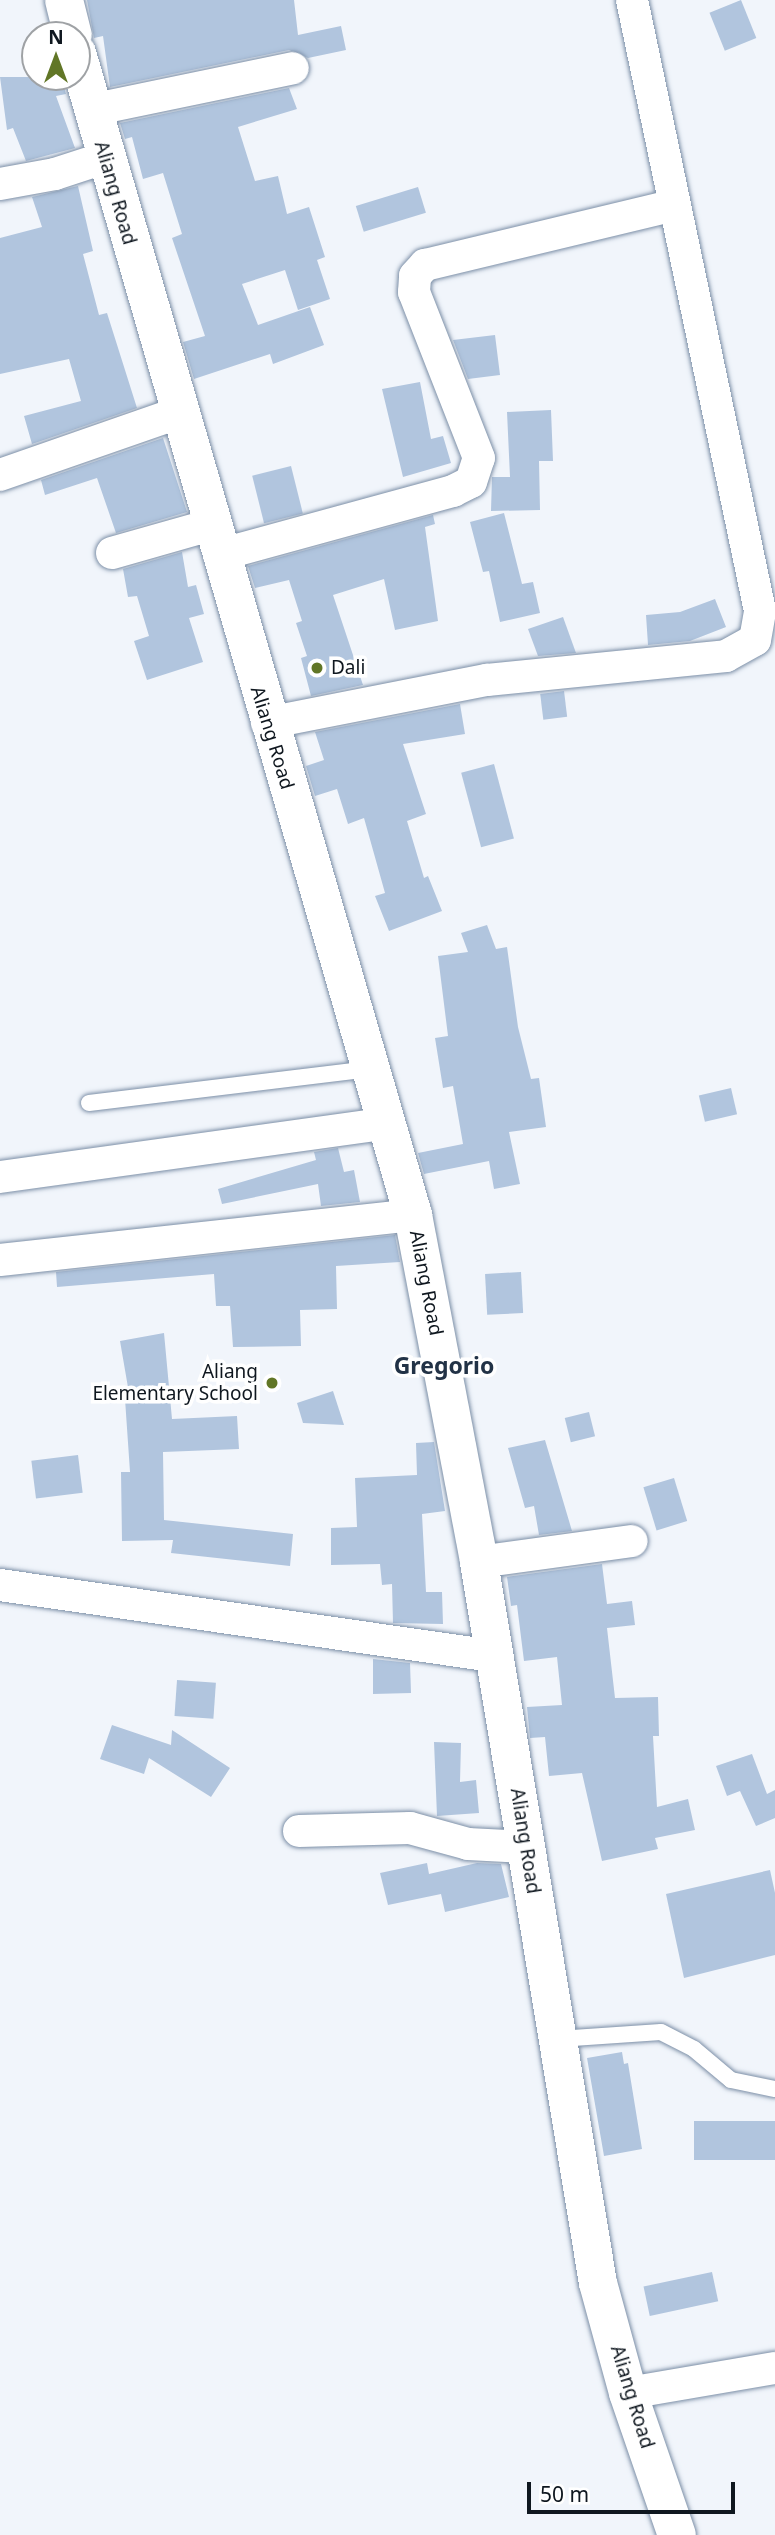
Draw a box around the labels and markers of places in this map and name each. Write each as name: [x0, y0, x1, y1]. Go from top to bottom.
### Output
place label: Dali: [331, 657, 365, 679]
marker: Dali: [309, 660, 325, 676]
place label: Aliang Elementary School: [92, 1361, 258, 1405]
marker: Aliang Elementary School: [264, 1375, 280, 1391]

